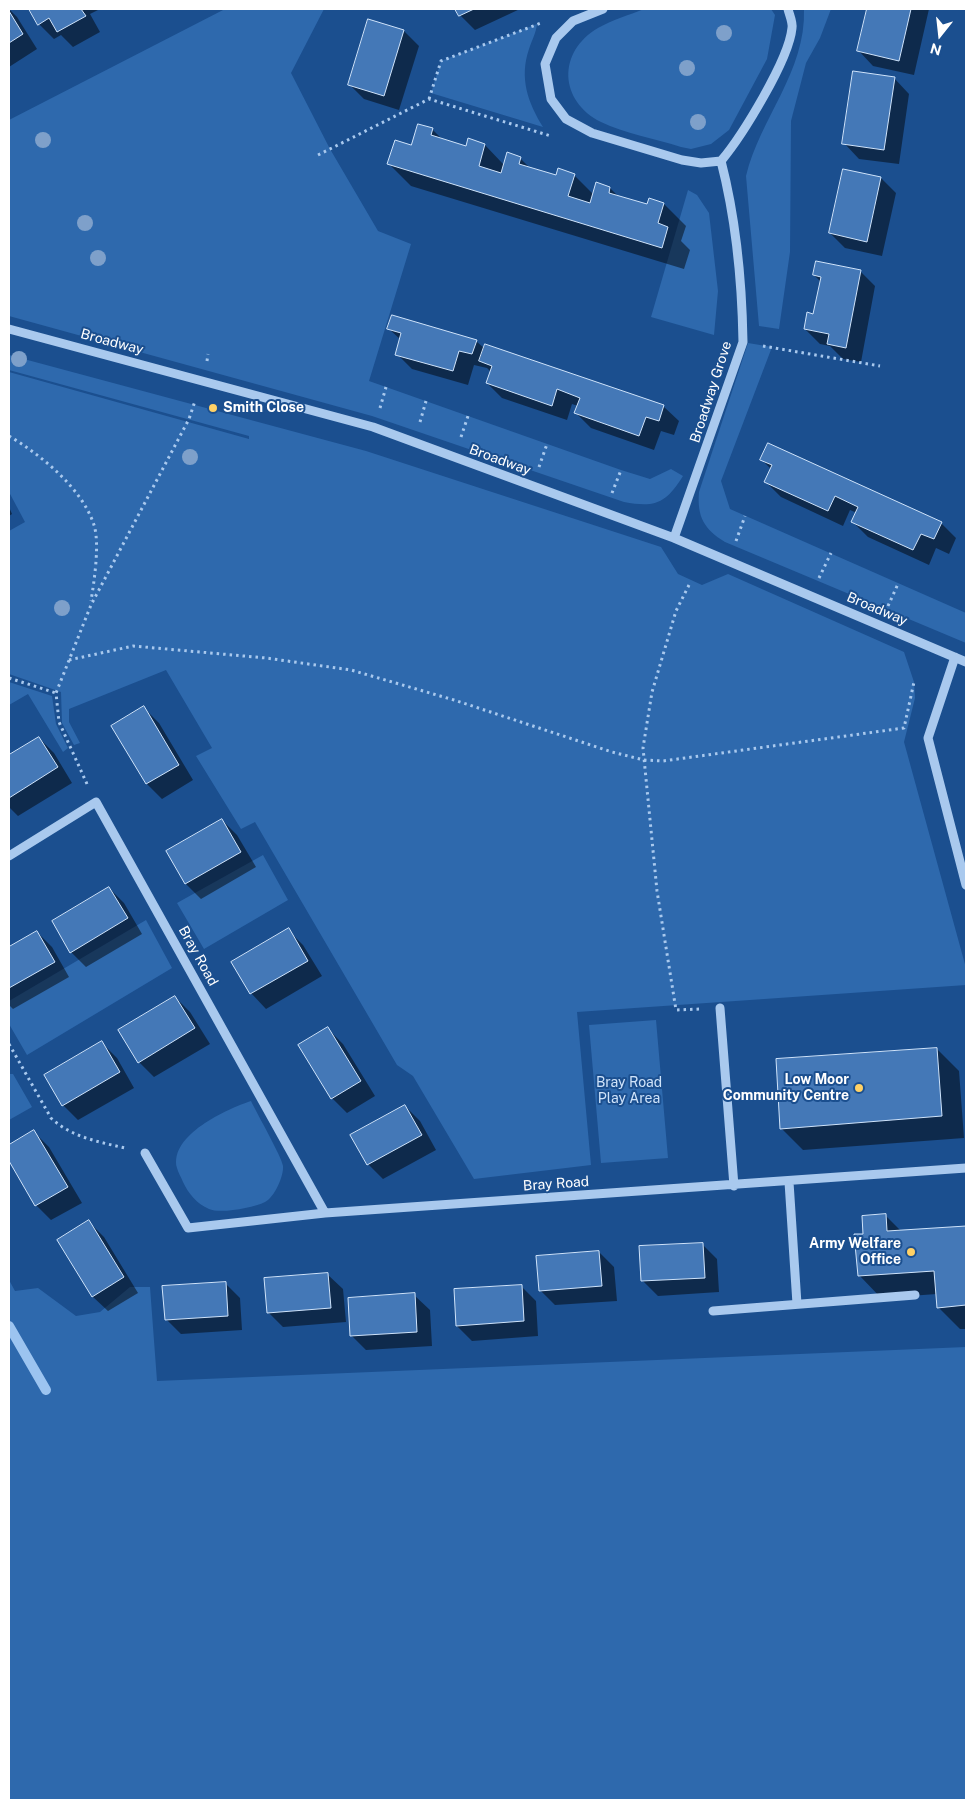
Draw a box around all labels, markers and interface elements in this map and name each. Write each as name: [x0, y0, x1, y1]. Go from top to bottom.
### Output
north arrow: [915, 10, 965, 60]
text: N: [928, 40, 943, 59]
street label: Broadway: [79, 326, 145, 358]
street label: Broadway Grove: [687, 339, 735, 445]
place label: Smith Close: [223, 400, 304, 416]
marker: Smith Close: [207, 402, 219, 414]
street label: Broadway: [467, 441, 533, 479]
street label: Broadway: [844, 589, 910, 629]
street label: Bray Road: [175, 923, 221, 989]
place label: Low Moor Community Centre: [723, 1072, 849, 1104]
park label: Bray Road Play Area: [596, 1075, 662, 1108]
marker: Low Moor Community Centre: [853, 1082, 865, 1094]
street label: Bray Road: [522, 1173, 590, 1195]
place label: Army Welfare Office: [809, 1236, 901, 1268]
marker: Army Welfare Office: [905, 1246, 917, 1258]

